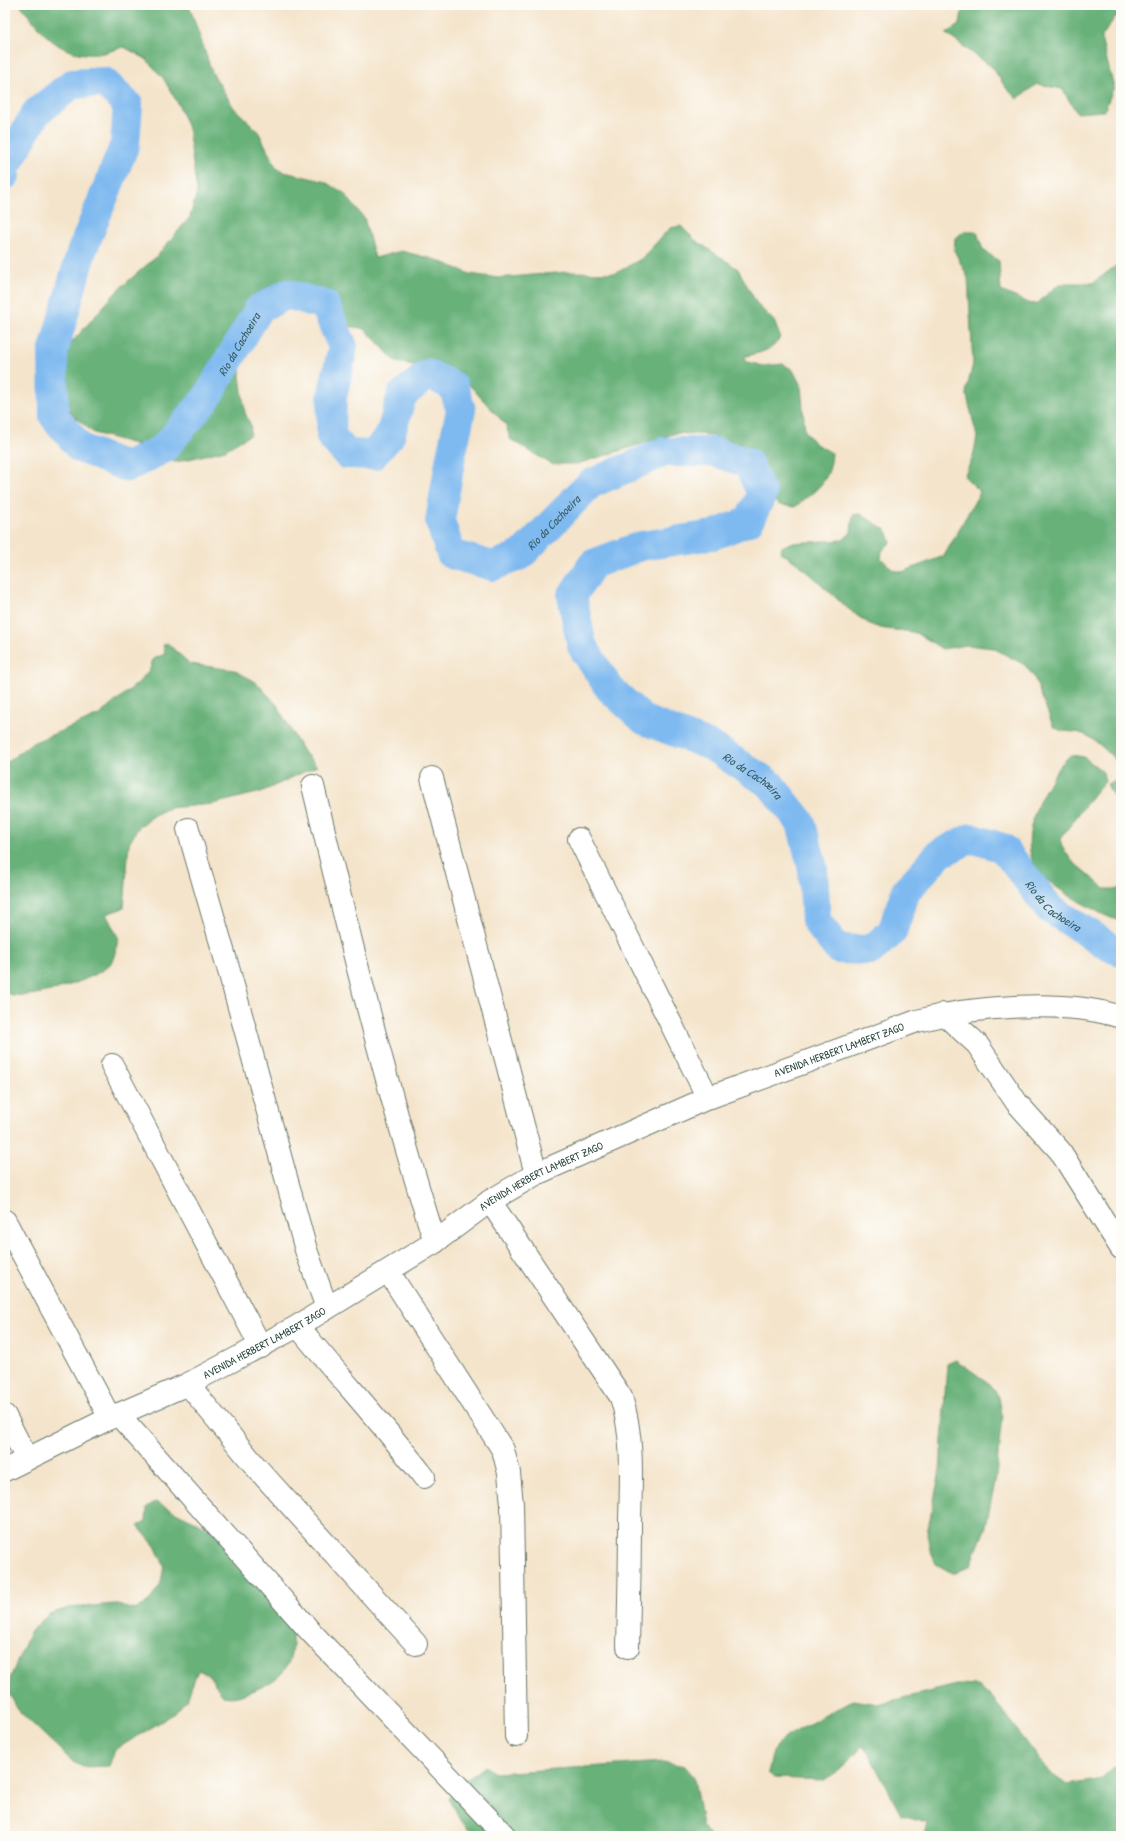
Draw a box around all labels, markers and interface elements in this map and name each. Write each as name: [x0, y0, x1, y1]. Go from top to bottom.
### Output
water label: Rio da Cachoeira: [213, 308, 264, 379]
water label: Rio da Cachoeira: [522, 490, 585, 553]
water label: Rio da Cachoeira: [720, 748, 788, 803]
water label: Rio da Cachoeira: [1022, 876, 1086, 936]
street label: AVENIDA HERBERT LAMBERT ZAGO: [772, 1019, 906, 1080]
street label: AVENIDA HERBERT LAMBERT ZAGO: [476, 1138, 605, 1214]
street label: AVENIDA HERBERT LAMBERT ZAGO: [201, 1304, 328, 1382]

